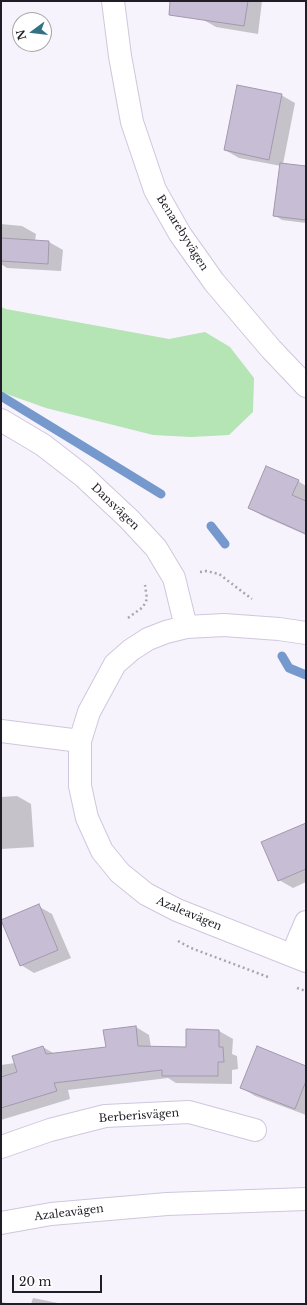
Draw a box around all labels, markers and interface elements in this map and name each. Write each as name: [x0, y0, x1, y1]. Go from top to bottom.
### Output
north arrow: [12, 12, 52, 52]
text: N: [13, 28, 29, 42]
street label: Benarebyvägen: [153, 193, 211, 273]
street label: Dansvägen: [88, 481, 142, 533]
street label: Azaleavägen: [154, 894, 224, 934]
street label: Berberisvägen: [98, 1107, 180, 1125]
street label: Azaleavägen: [34, 1202, 104, 1224]
scale bar: [14, 1267, 104, 1293]
text: 20 m: [19, 1274, 51, 1289]

